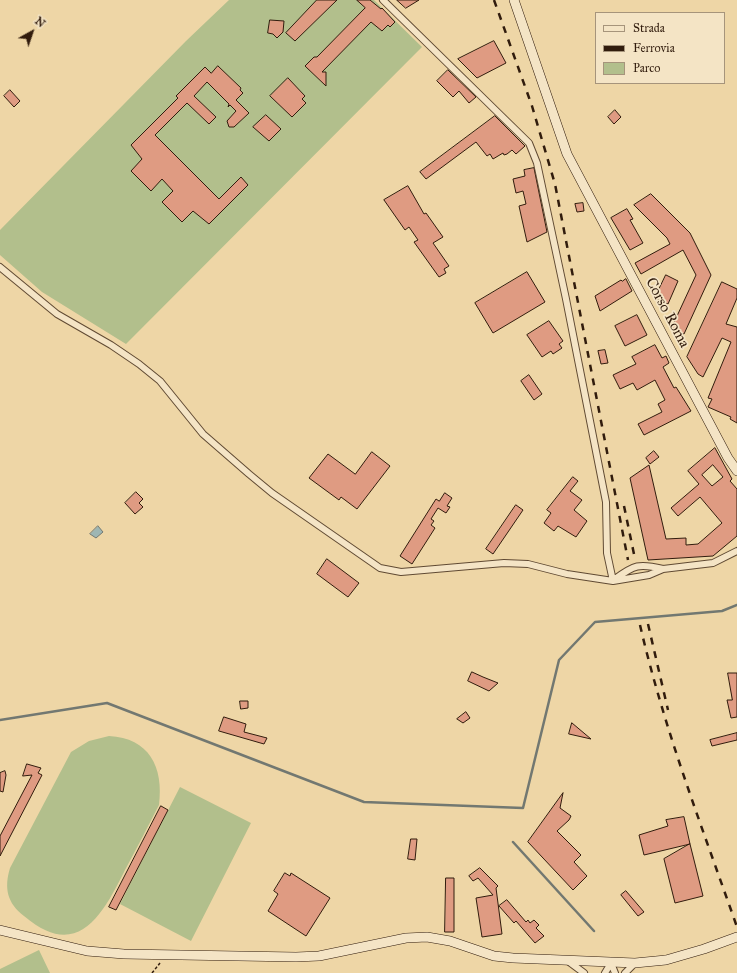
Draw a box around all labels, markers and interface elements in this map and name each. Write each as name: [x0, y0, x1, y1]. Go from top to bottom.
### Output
north arrow: [12, 12, 52, 52]
legend: [595, 12, 725, 84]
text: N: [32, 14, 48, 30]
text: Strada: [633, 21, 665, 35]
text: Ferrovia: [633, 41, 675, 55]
text: Parco: [633, 61, 660, 75]
street label: Corso Roma: [641, 275, 693, 351]

